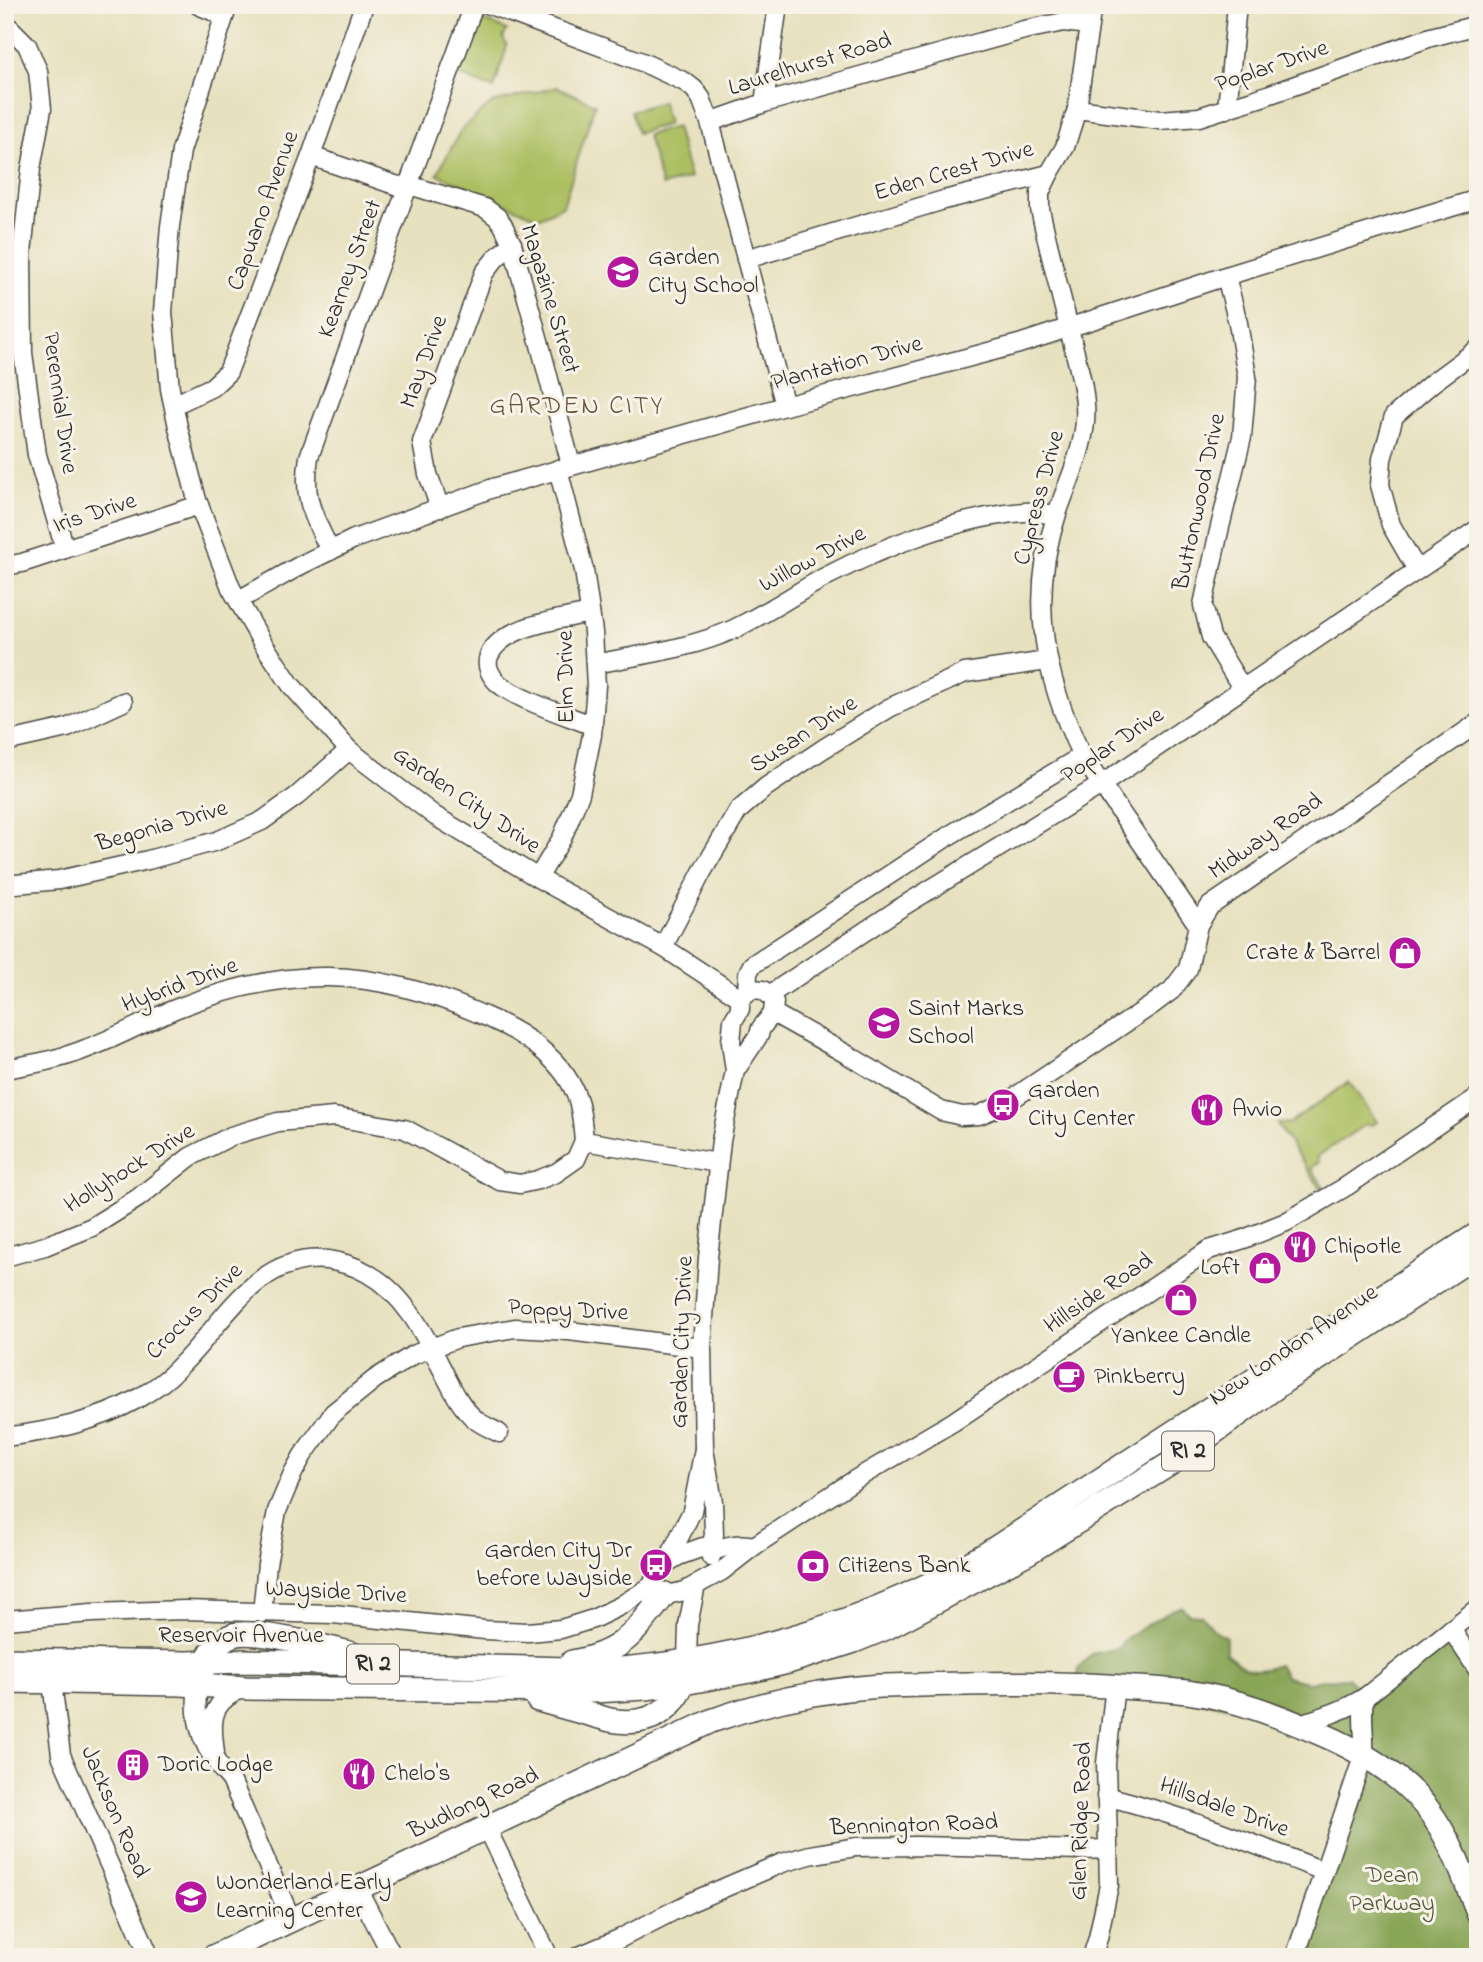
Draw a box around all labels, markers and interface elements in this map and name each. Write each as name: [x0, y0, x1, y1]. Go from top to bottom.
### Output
street label: Laurelhurst Road: [724, 23, 896, 106]
street label: Poplar Drive: [1211, 31, 1334, 103]
street label: Capuano Avenue: [219, 126, 309, 296]
street label: Eden Crest Drive: [870, 132, 1038, 211]
street label: Kearney Street: [310, 195, 393, 344]
street label: Magazine Street: [510, 220, 588, 378]
place label: Garden City School: [648, 241, 759, 305]
school or university icon: Garden City School: [604, 253, 642, 291]
street label: May Drive: [392, 310, 459, 414]
street label: Plantation Drive: [768, 327, 927, 401]
street label: Perennial Drive: [32, 330, 86, 476]
district label: GARDEN CITY: [490, 388, 664, 426]
street label: Buttonwood Drive: [1164, 410, 1236, 595]
street label: Cypress Drive: [1005, 426, 1076, 570]
street label: Iris Drive: [49, 484, 141, 544]
street label: Willow Drive: [753, 517, 873, 603]
street label: Elm Drive: [549, 630, 585, 724]
street label: Susan Drive: [743, 687, 865, 783]
street label: Poplar Drive: [1054, 698, 1172, 793]
street label: Garden City Drive: [384, 738, 548, 865]
street label: Midway Road: [1202, 784, 1331, 890]
street label: Begonia Drive: [91, 791, 232, 863]
shop icon: Crate & Barrel: [1386, 934, 1424, 972]
place label: Crate & Barrel: [1246, 936, 1380, 971]
street label: Hybrid Drive: [117, 949, 244, 1024]
place label: Saint Marks School: [908, 992, 1024, 1055]
school or university icon: Saint Marks School: [865, 1004, 903, 1042]
place label: Garden City Center: [1028, 1074, 1135, 1138]
bus stop icon: Garden City Center: [984, 1086, 1022, 1124]
restaurant icon: Avvio: [1188, 1091, 1226, 1129]
place label: Avvio: [1232, 1093, 1282, 1128]
street label: Hollyhock Drive: [58, 1115, 203, 1224]
restaurant icon: Chipotle: [1281, 1228, 1319, 1266]
place label: Chipotle: [1324, 1230, 1402, 1265]
street label: Hillside Road: [1037, 1244, 1161, 1344]
shop icon: Loft: [1246, 1249, 1284, 1287]
place label: Loft: [1200, 1251, 1240, 1286]
street label: Crocus Drive: [138, 1255, 252, 1369]
street label: Garden City Drive: [662, 1255, 705, 1429]
street label: New London Avenue: [1202, 1276, 1386, 1416]
shop icon: Yankee Candle: [1162, 1281, 1200, 1319]
street label: Poppy Drive: [507, 1290, 629, 1333]
place label: Yankee Candle: [1111, 1319, 1251, 1354]
cafe icon: Pinkberry: [1050, 1358, 1088, 1396]
place label: Pinkberry: [1094, 1360, 1185, 1396]
road number: RI 2: [1162, 1432, 1214, 1470]
place label: Garden City Dr before Wayside: [477, 1534, 633, 1598]
bus stop icon: Garden City Dr before Wayside: [637, 1546, 675, 1584]
bank icon: Citizens Bank: [794, 1547, 832, 1585]
place label: Citizens Bank: [838, 1549, 971, 1584]
street label: Wayside Drive: [264, 1572, 408, 1615]
street label: Reservoir Avenue: [158, 1619, 324, 1654]
road number: RI 2: [347, 1644, 399, 1684]
street label: Jackson Road: [70, 1740, 158, 1884]
street label: Glen Ridge Road: [1062, 1741, 1102, 1901]
building icon: Doric Lodge: [114, 1746, 152, 1784]
place label: Doric Lodge: [157, 1748, 273, 1783]
restaurant icon: Chelo's: [340, 1755, 378, 1793]
place label: Chelo's: [384, 1757, 451, 1792]
street label: Budlong Road: [402, 1758, 546, 1850]
street label: Hillsdale Drive: [1154, 1768, 1294, 1848]
street label: Bennington Road: [828, 1806, 999, 1846]
park label: Dean Parkway: [1349, 1859, 1435, 1923]
place label: Wonderland Early Learning Center: [216, 1866, 391, 1929]
school or university icon: Wonderland Early Learning Center: [172, 1878, 210, 1916]

